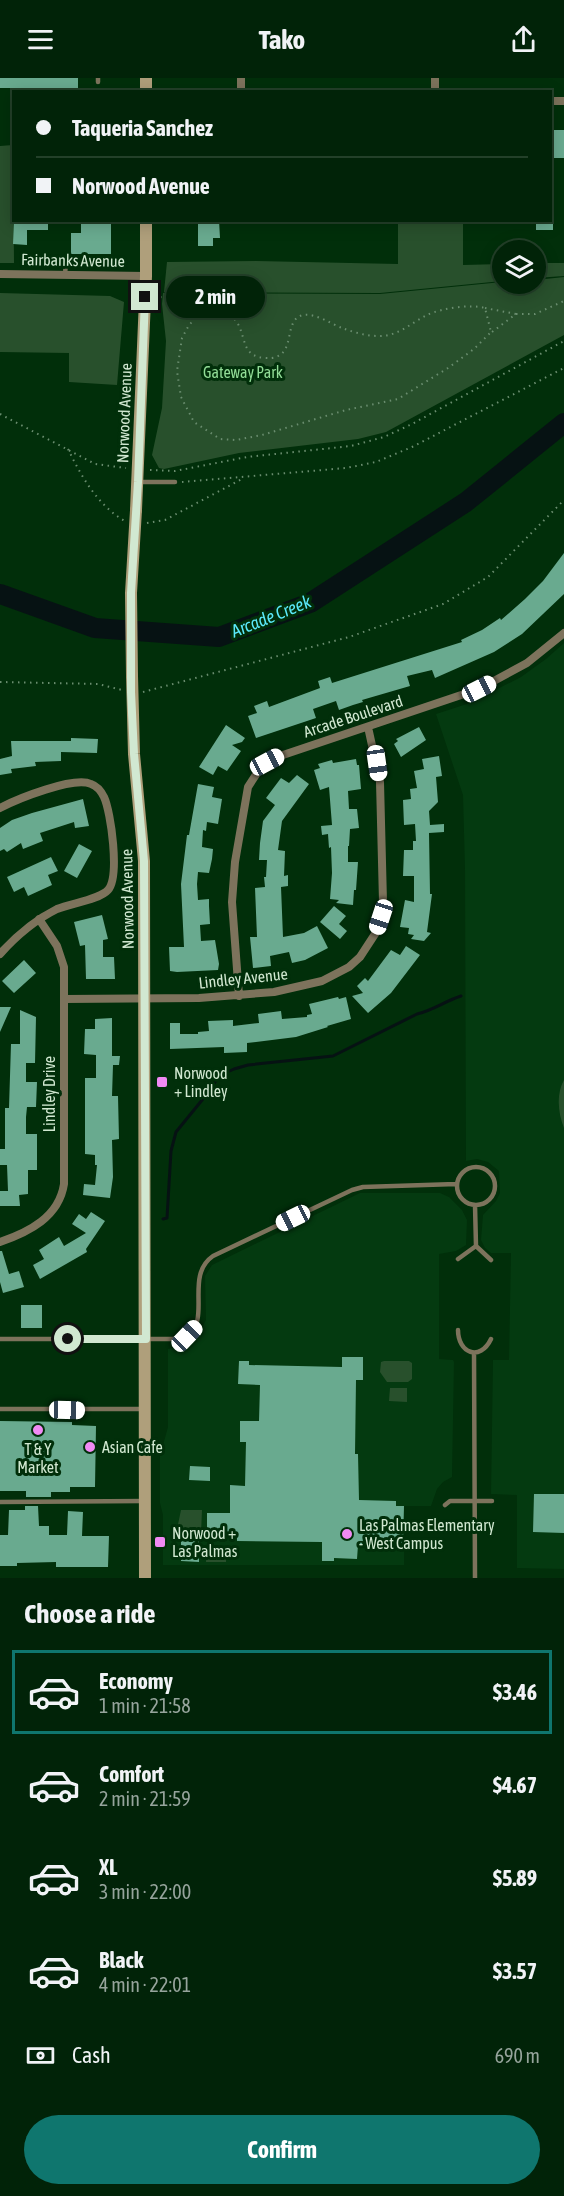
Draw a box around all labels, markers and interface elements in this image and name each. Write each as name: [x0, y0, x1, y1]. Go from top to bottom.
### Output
icon: menu: [24, 23, 57, 56]
icon: share: [507, 23, 540, 56]
text: Tako: [259, 24, 305, 55]
text: Taqueria Sanchez: [72, 115, 213, 141]
text: Norwood Avenue: [72, 173, 210, 199]
map controls: [492, 240, 546, 294]
button: layers: [492, 240, 546, 294]
street label: Fairbanks Avenue: [21, 250, 125, 270]
callout: 2 min: [166, 276, 265, 318]
route end: [131, 283, 158, 310]
text: 2 min: [195, 285, 236, 308]
street label: Norwood Avenue: [113, 363, 135, 463]
park label: Gateway Park: [203, 363, 283, 382]
water label: Arcade Creek: [227, 590, 315, 642]
car: [459, 673, 499, 705]
street label: Arcade Boulevard: [301, 692, 405, 740]
car: [366, 744, 388, 782]
car: [247, 746, 287, 778]
street label: Norwood Avenue: [117, 849, 137, 949]
car: [367, 897, 395, 937]
street label: Lindley Avenue: [198, 964, 289, 993]
street label: Lindley Drive: [40, 1056, 59, 1132]
place label: Norwood + Lindley: [174, 1064, 228, 1101]
marker: Norwood + Lindley: [155, 1075, 169, 1089]
car: [273, 1202, 313, 1234]
car: [168, 1317, 206, 1355]
route start: [54, 1325, 81, 1352]
car: [49, 1401, 85, 1419]
marker: T & Y Market: [31, 1423, 45, 1437]
place label: Asian Cafe: [102, 1438, 163, 1456]
place label: T & Y Market: [17, 1440, 59, 1476]
marker: Asian Cafe: [83, 1440, 97, 1454]
place label: Las Palmas Elementary - West Campus: [359, 1516, 495, 1553]
place label: Norwood + Las Palmas: [172, 1524, 238, 1560]
marker: Las Palmas Elementary - West Campus: [340, 1527, 354, 1541]
marker: Norwood + Las Palmas: [153, 1535, 167, 1549]
text: Choose a ride: [24, 1598, 156, 1629]
icon: car: [27, 1665, 81, 1719]
text: Economy: [99, 1668, 173, 1694]
text: $3.46: [493, 1679, 537, 1705]
text: 1 min · 21:58: [99, 1694, 191, 1717]
icon: car: [27, 1758, 81, 1812]
text: Comfort: [99, 1761, 164, 1787]
text: $4.67: [493, 1772, 537, 1798]
text: 2 min · 21:59: [99, 1787, 191, 1810]
icon: car: [27, 1851, 81, 1905]
text: XL: [99, 1854, 117, 1880]
text: $5.89: [493, 1865, 537, 1891]
text: 3 min · 22:00: [99, 1880, 191, 1903]
icon: car: [27, 1944, 81, 1998]
text: Black: [99, 1947, 143, 1973]
text: $3.57: [493, 1958, 537, 1984]
text: 4 min · 22:01: [99, 1973, 191, 1996]
icon: cash: [24, 2039, 57, 2072]
text: Cash: [72, 2042, 111, 2068]
text: 690 m: [495, 2044, 540, 2067]
button: Confirm: [24, 2115, 540, 2184]

